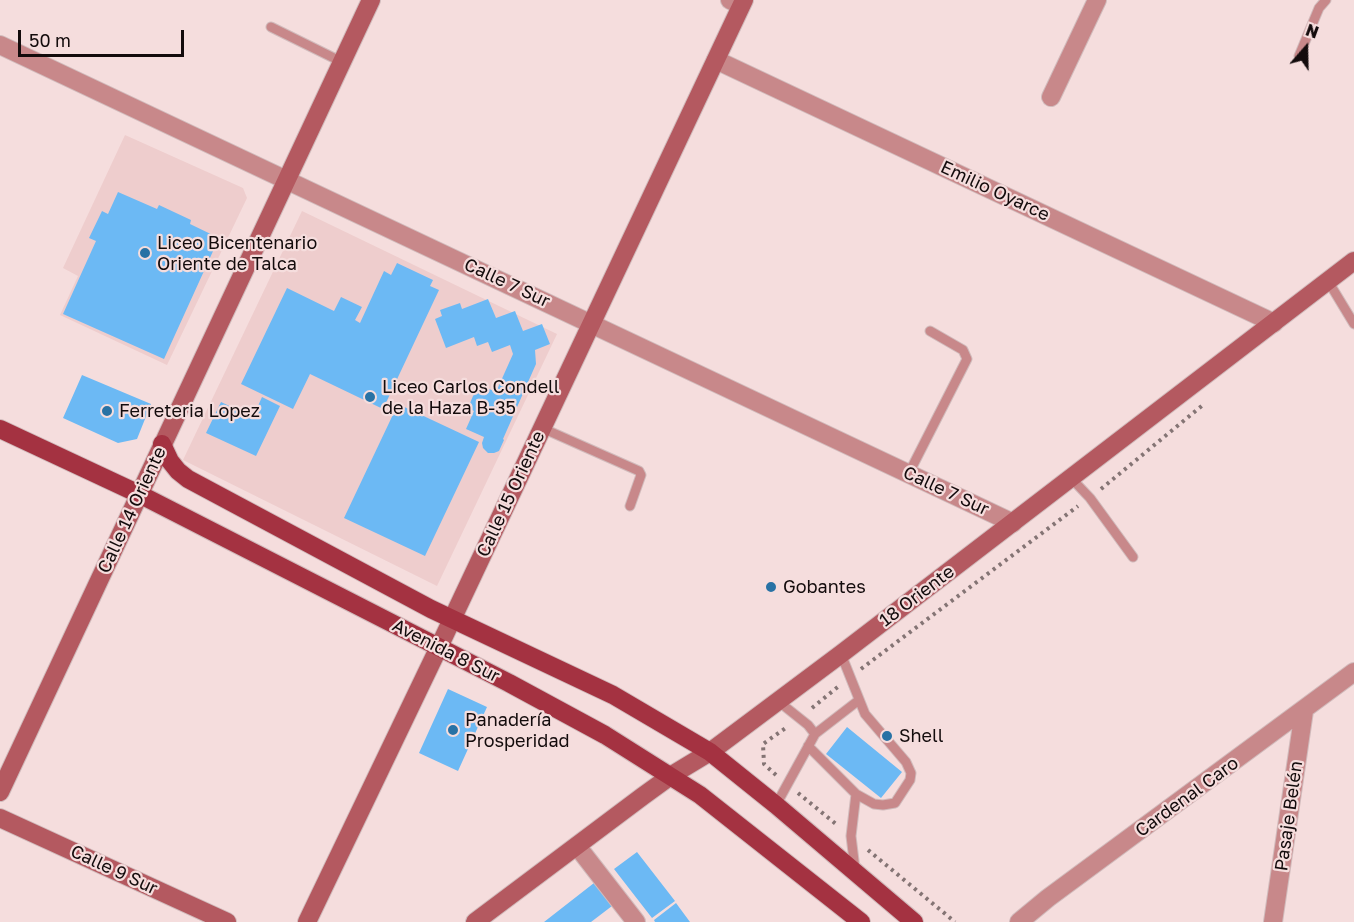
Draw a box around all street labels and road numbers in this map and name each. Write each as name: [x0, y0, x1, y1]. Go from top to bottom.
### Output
street label: Emilio Oyarce: [937, 156, 1053, 226]
street label: Calle 7 Sur: [461, 254, 553, 312]
street label: Calle 15 Oriente: [472, 428, 550, 560]
street label: Calle 14 Oriente: [93, 443, 171, 577]
street label: Calle 7 Sur: [900, 462, 992, 520]
street label: 18 Oriente: [875, 561, 959, 631]
street label: Avenida 8 Sur: [389, 615, 503, 687]
street label: Cardenal Caro: [1131, 752, 1243, 842]
street label: Pasaje Belén: [1271, 760, 1307, 872]
street label: Calle 9 Sur: [67, 840, 161, 900]

